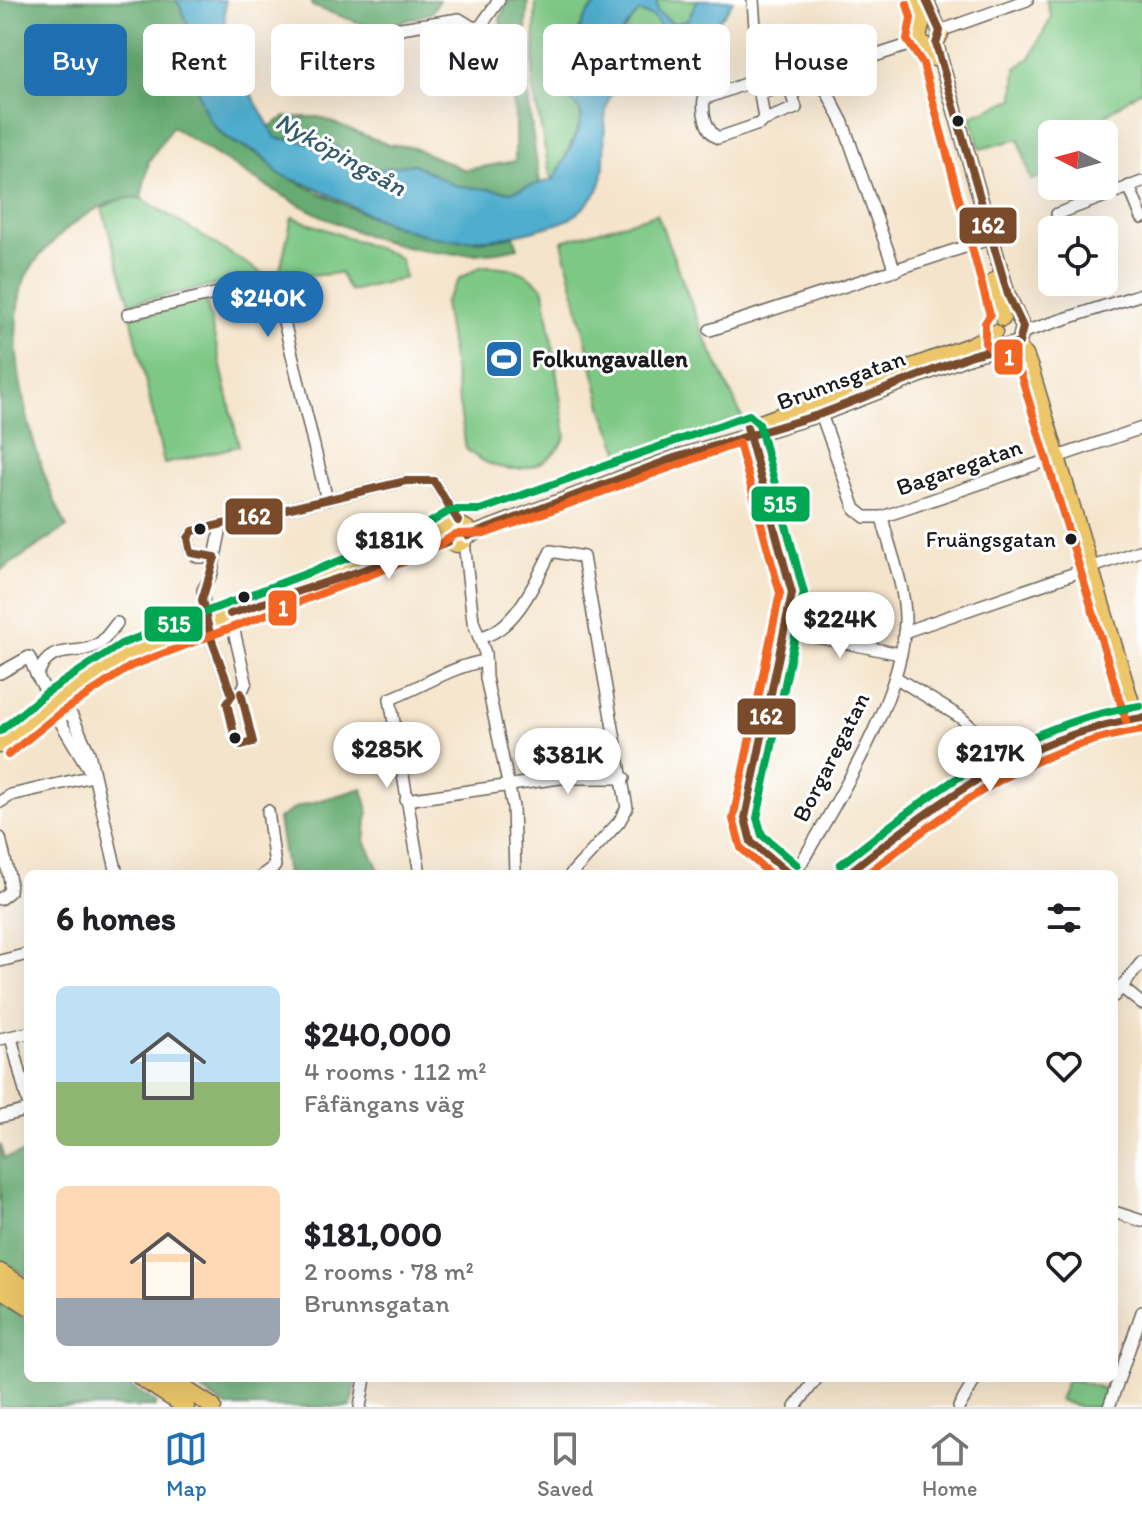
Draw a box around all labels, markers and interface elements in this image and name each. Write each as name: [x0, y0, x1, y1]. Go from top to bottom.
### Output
chip: Buy: [24, 24, 127, 96]
chip: Rent: [143, 24, 255, 96]
chip: Filters: [271, 24, 404, 96]
chip: New: [420, 24, 527, 96]
chip: Apartment: [543, 24, 730, 96]
chip: House: [746, 24, 877, 96]
water label: Nyköpingsån: [270, 105, 412, 203]
unlabelled marker: [950, 113, 966, 129]
north arrow: [1038, 120, 1118, 200]
map controls: [1038, 120, 1118, 296]
line badge: 162: [958, 206, 1018, 245]
text: 162: [971, 212, 1005, 239]
button: locate: [1038, 216, 1118, 296]
pin: $240K: [212, 271, 324, 339]
text: $240K: [230, 281, 306, 313]
sports icon: Folkungavallen: [483, 338, 525, 380]
line badge: 1: [993, 338, 1024, 376]
street label: Brunnsgatan: [773, 343, 909, 416]
place label: Folkungavallen: [532, 344, 688, 374]
text: 1: [1004, 344, 1015, 371]
street label: Bagaregatan: [892, 431, 1026, 502]
line badge: 515: [750, 485, 811, 523]
text: 515: [763, 491, 797, 518]
line badge: 162: [224, 497, 284, 536]
text: 162: [237, 503, 271, 530]
pin: $181K: [333, 513, 445, 581]
unlabelled marker: [192, 521, 208, 537]
text: $181K: [355, 523, 423, 555]
place label: Fruängsgatan: [926, 526, 1057, 553]
marker: Fruängsgatan: [1063, 531, 1079, 547]
unlabelled marker: [236, 589, 252, 605]
line badge: 1: [267, 589, 298, 627]
pin: $224K: [784, 592, 896, 660]
text: 1: [278, 595, 289, 622]
text: $224K: [804, 602, 876, 634]
line badge: 515: [143, 605, 204, 643]
text: 515: [157, 611, 191, 638]
street label: Borgaregatan: [785, 687, 876, 826]
line badge: 162: [736, 697, 797, 736]
text: 162: [749, 703, 783, 730]
pin: $285K: [331, 722, 443, 790]
pin: $217K: [934, 726, 1046, 794]
pin: $381K: [512, 728, 624, 796]
unlabelled marker: [227, 730, 243, 746]
text: $285K: [351, 732, 423, 764]
text: $217K: [956, 736, 1024, 768]
text: $381K: [533, 738, 603, 770]
icon: filters: [1042, 896, 1086, 940]
text: 6 homes: [56, 898, 176, 939]
text: $240,000: [304, 1014, 451, 1055]
icon: home: [120, 1018, 216, 1114]
icon: heart: [1042, 1044, 1086, 1088]
text: 4 rooms · 112 m²: [304, 1055, 487, 1087]
text: Fåfängans väg: [304, 1087, 464, 1119]
text: $181,000: [304, 1214, 442, 1255]
icon: home: [120, 1218, 216, 1314]
icon: heart: [1042, 1244, 1086, 1288]
text: 2 rooms · 78 m²: [304, 1255, 474, 1287]
text: Brunnsgatan: [304, 1287, 450, 1319]
tab: Map: [164, 1427, 208, 1502]
tab: Saved: [537, 1427, 593, 1502]
tab: Home: [922, 1427, 978, 1502]

